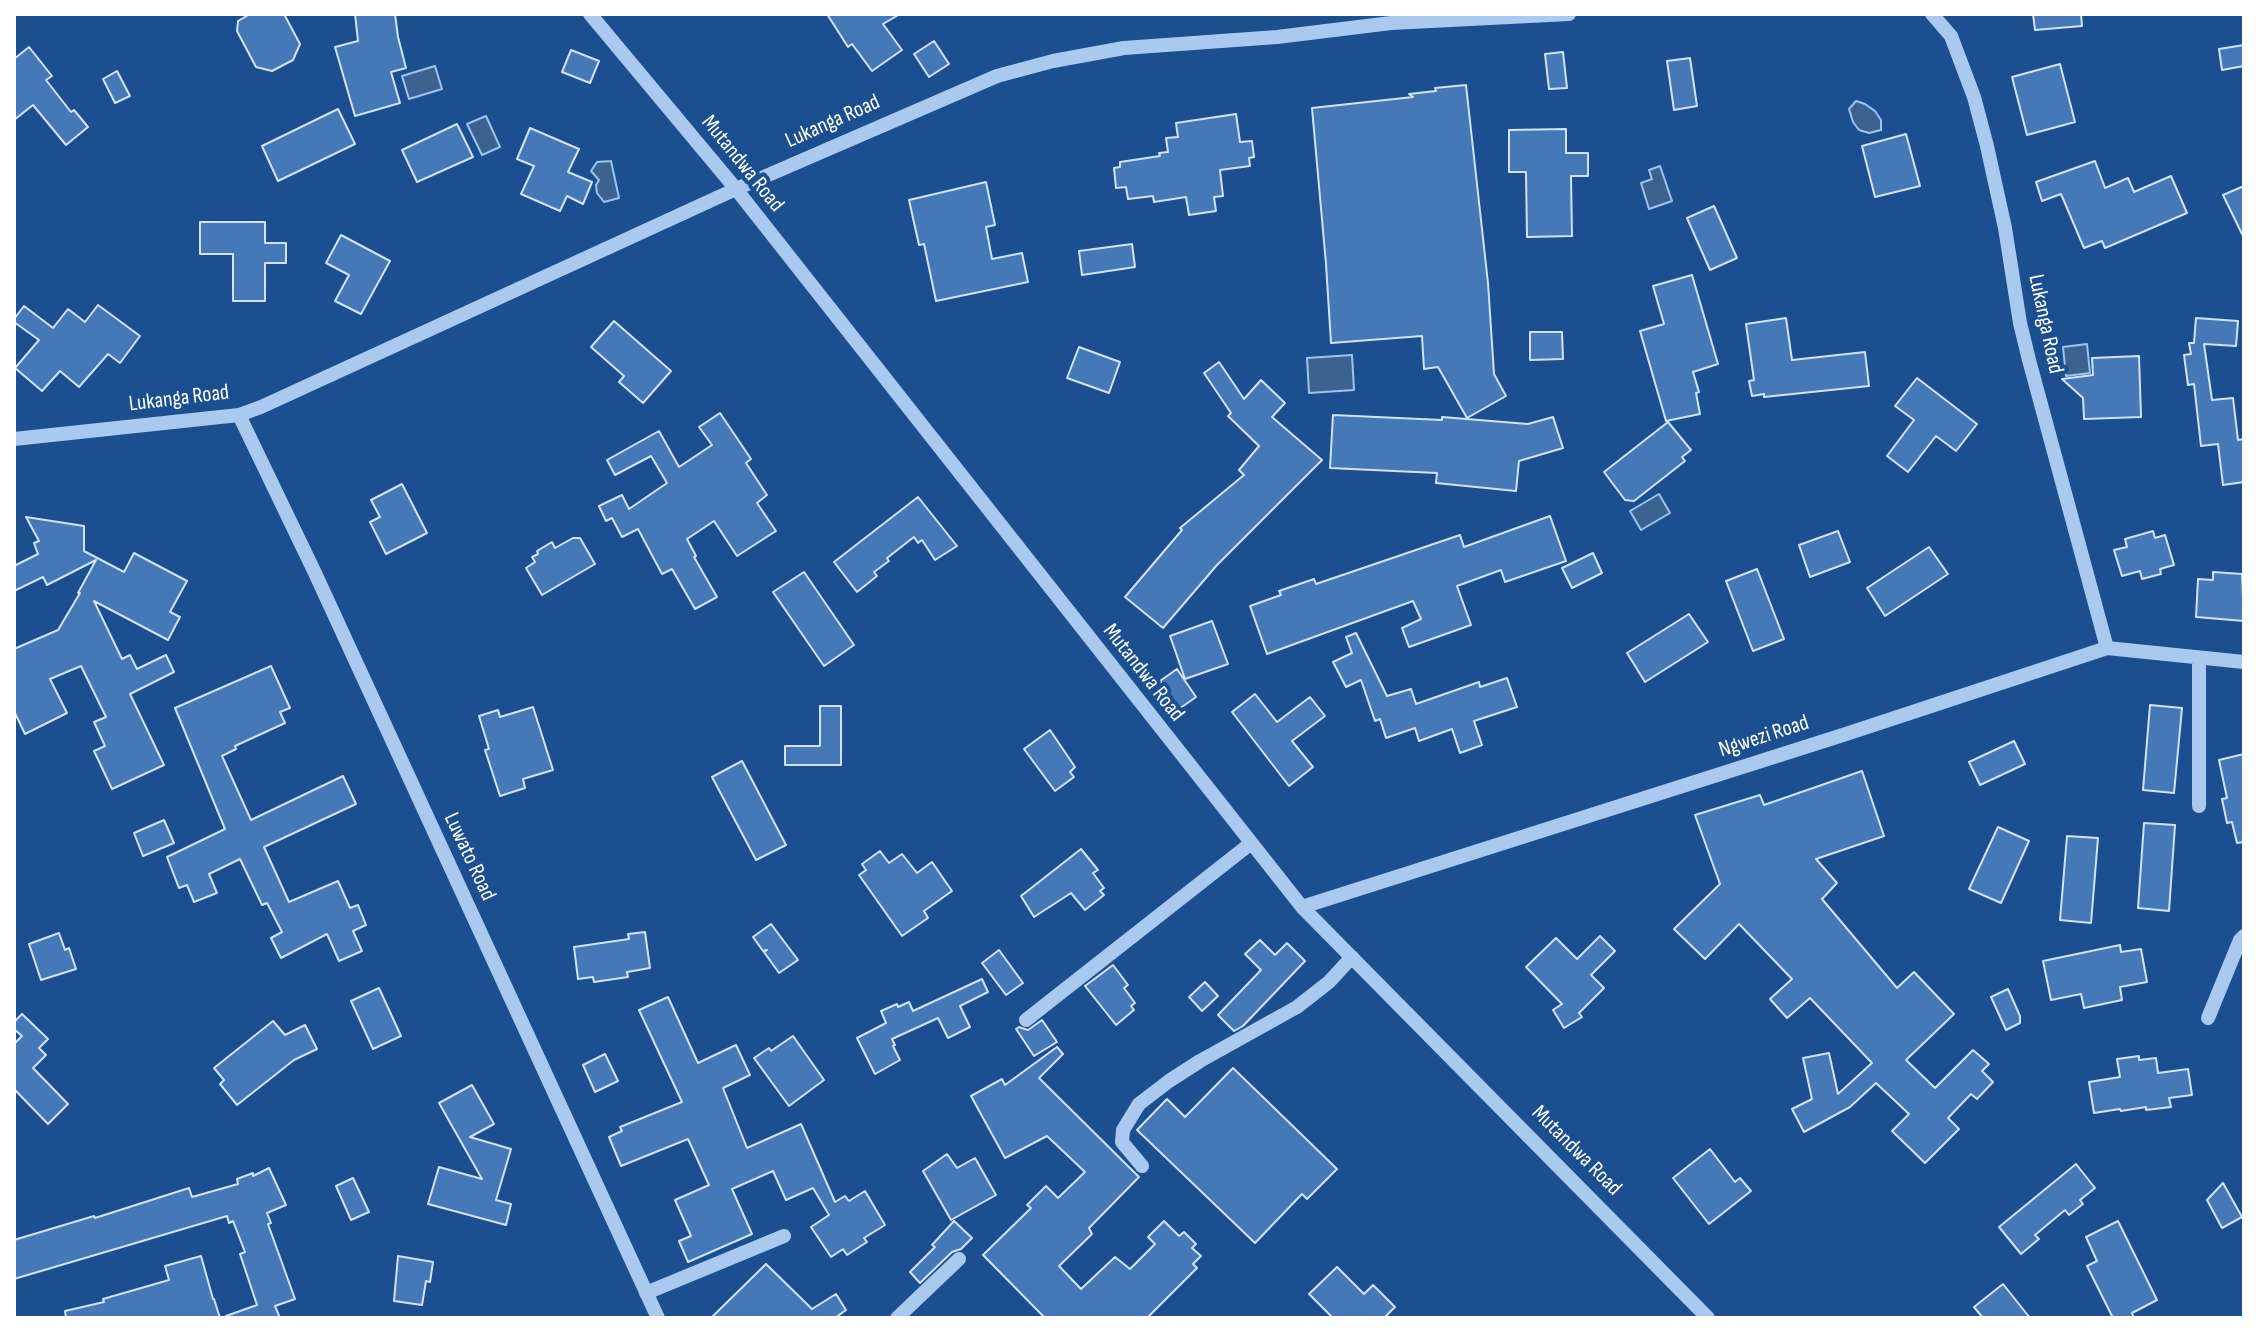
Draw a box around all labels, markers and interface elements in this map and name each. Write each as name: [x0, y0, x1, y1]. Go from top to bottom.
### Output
street label: Lukanga Road: [782, 89, 884, 155]
street label: Mutandwa Road: [695, 110, 789, 218]
street label: Lukanga Road: [2022, 272, 2068, 376]
street label: Lukanga Road: [127, 380, 231, 418]
street label: Mutandwa Road: [1097, 619, 1189, 727]
street label: Ngwezi Road: [1716, 710, 1812, 764]
street label: Luwato Road: [437, 809, 501, 905]
street label: Mutandwa Road: [1525, 1100, 1627, 1202]

